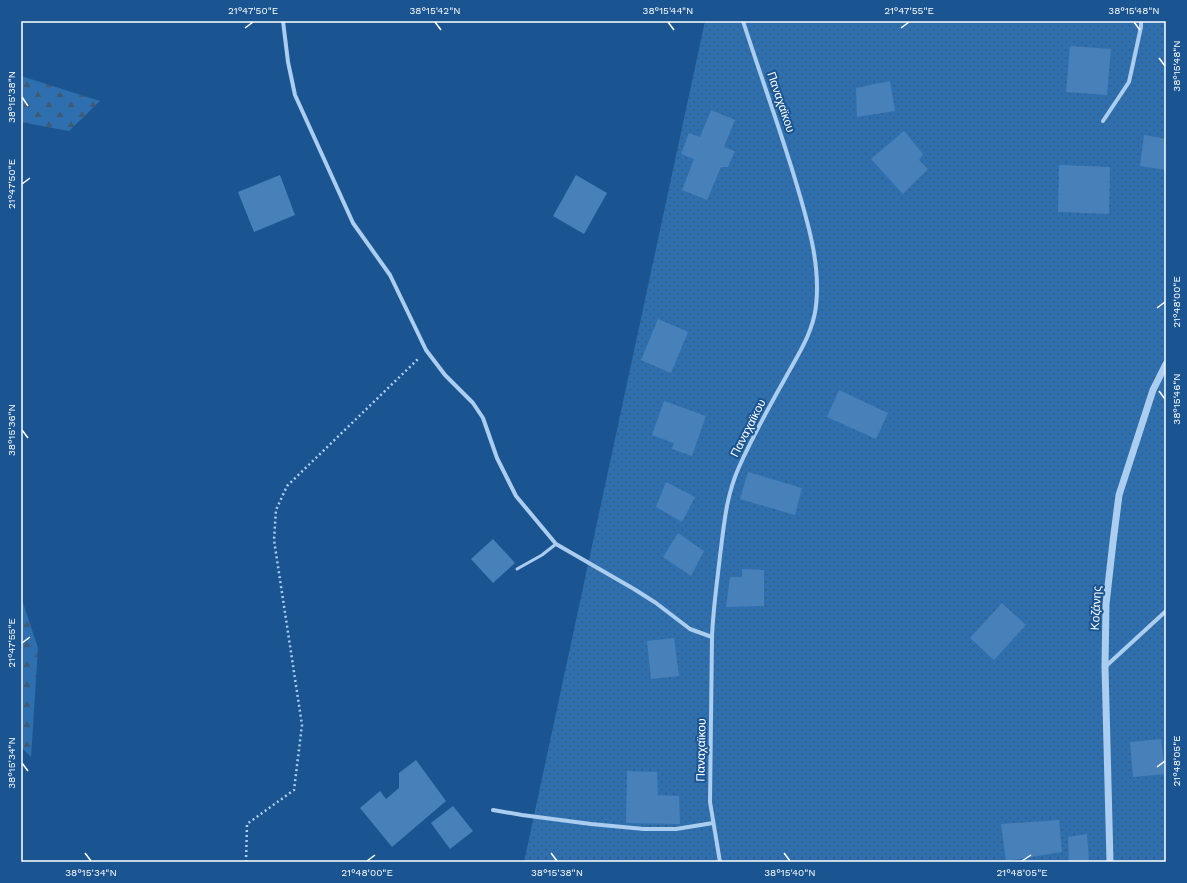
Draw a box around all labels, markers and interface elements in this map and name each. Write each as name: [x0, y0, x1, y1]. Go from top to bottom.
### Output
text: 21°47'50"E: [228, 5, 278, 16]
text: 38°15'42"N: [409, 5, 461, 16]
text: 38°15'44"N: [643, 5, 693, 16]
text: 21°47'55"E: [884, 5, 934, 16]
text: 38°15'48"N: [1108, 5, 1160, 16]
text: 38°15'48"N: [1171, 40, 1182, 92]
street label: Παναχαϊκου: [764, 70, 798, 134]
text: 38°15'38"N: [6, 71, 17, 123]
text: 21°47'50"E: [6, 159, 17, 209]
text: 21°48'00"E: [1171, 276, 1182, 328]
text: 38°15'46"N: [1171, 373, 1182, 425]
street label: Παναχαϊκου: [727, 397, 769, 459]
text: 38°15'36"N: [6, 404, 17, 456]
street label: Κοζάνης: [1088, 585, 1104, 631]
text: 21°47'55"E: [6, 618, 17, 668]
street label: Παναχαϊκου: [693, 718, 709, 782]
text: 21°48'05"E: [1171, 735, 1182, 787]
text: 38°15'34"N: [6, 737, 17, 789]
text: 38°15'34"N: [65, 867, 117, 878]
text: 21°48'00"E: [341, 867, 393, 878]
text: 38°15'38"N: [531, 867, 583, 878]
text: 38°15'40"N: [764, 867, 816, 878]
text: 21°48'05"E: [996, 867, 1048, 878]

